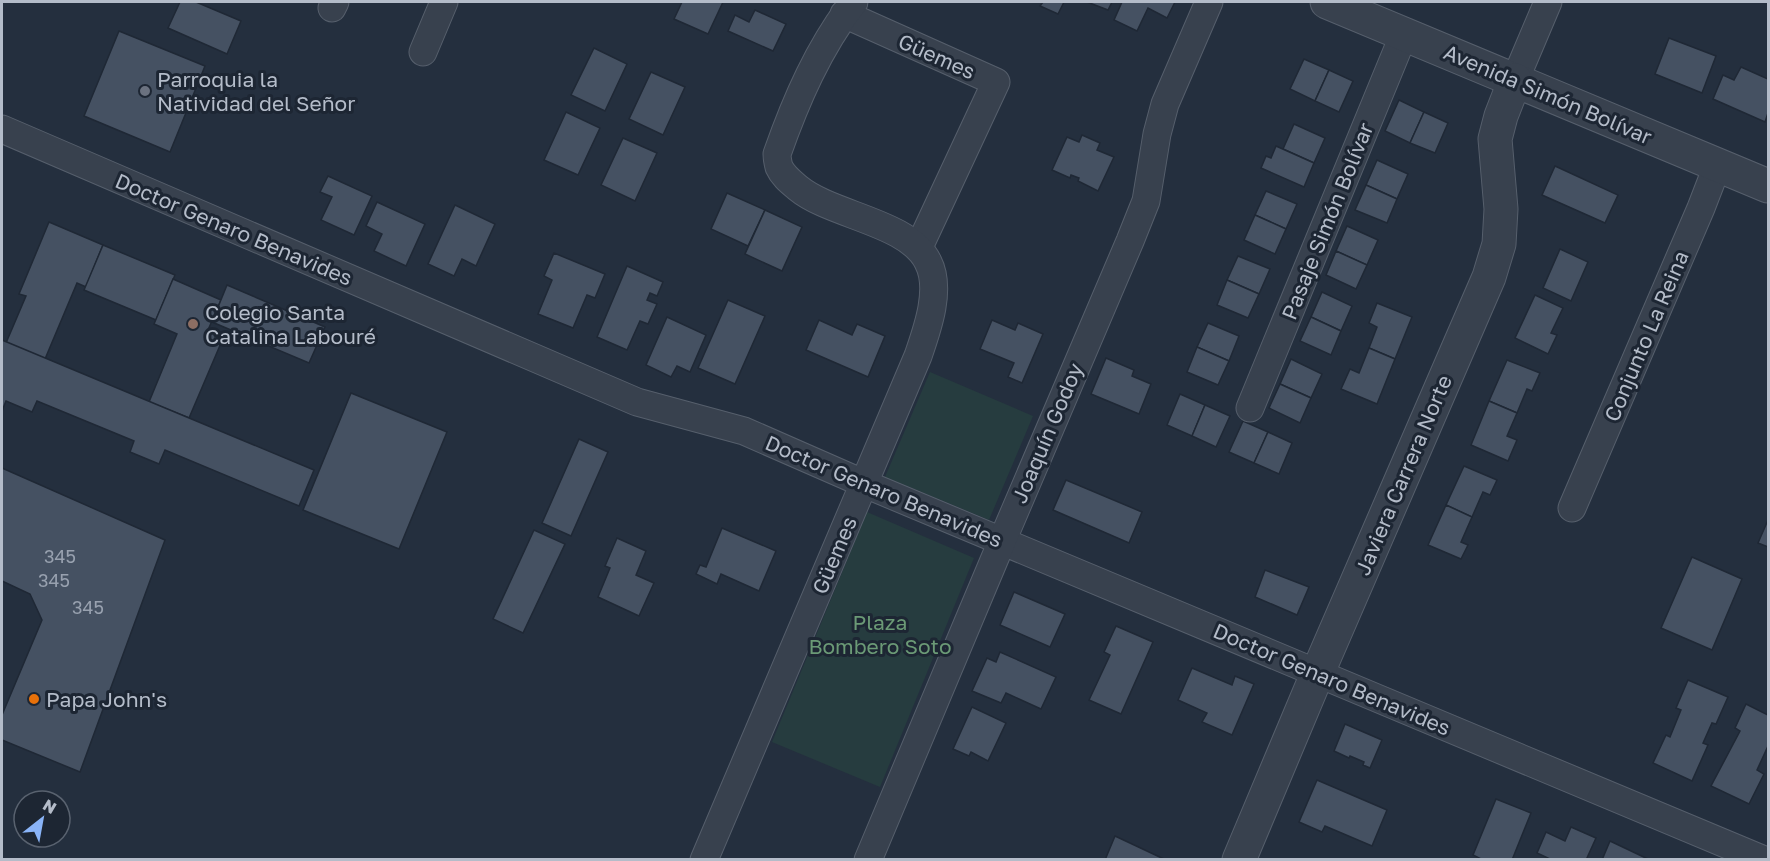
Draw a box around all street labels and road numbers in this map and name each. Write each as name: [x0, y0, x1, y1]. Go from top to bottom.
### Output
street label: Güemes: [894, 28, 980, 84]
street label: Avenida Simón Bolívar: [1440, 38, 1656, 150]
street label: Pasaje Simón Bolívar: [1276, 119, 1378, 323]
street label: Doctor Genaro Benavides: [112, 167, 356, 291]
street label: Conjunto La Reina: [1598, 247, 1694, 425]
street label: Joaquín Godoy: [1006, 359, 1088, 507]
street label: Javiera Carrera Norte: [1349, 371, 1457, 579]
street label: Doctor Genaro Benavides: [762, 429, 1006, 553]
street label: Güemes: [806, 512, 862, 598]
street label: Doctor Genaro Benavides: [1210, 617, 1454, 741]

